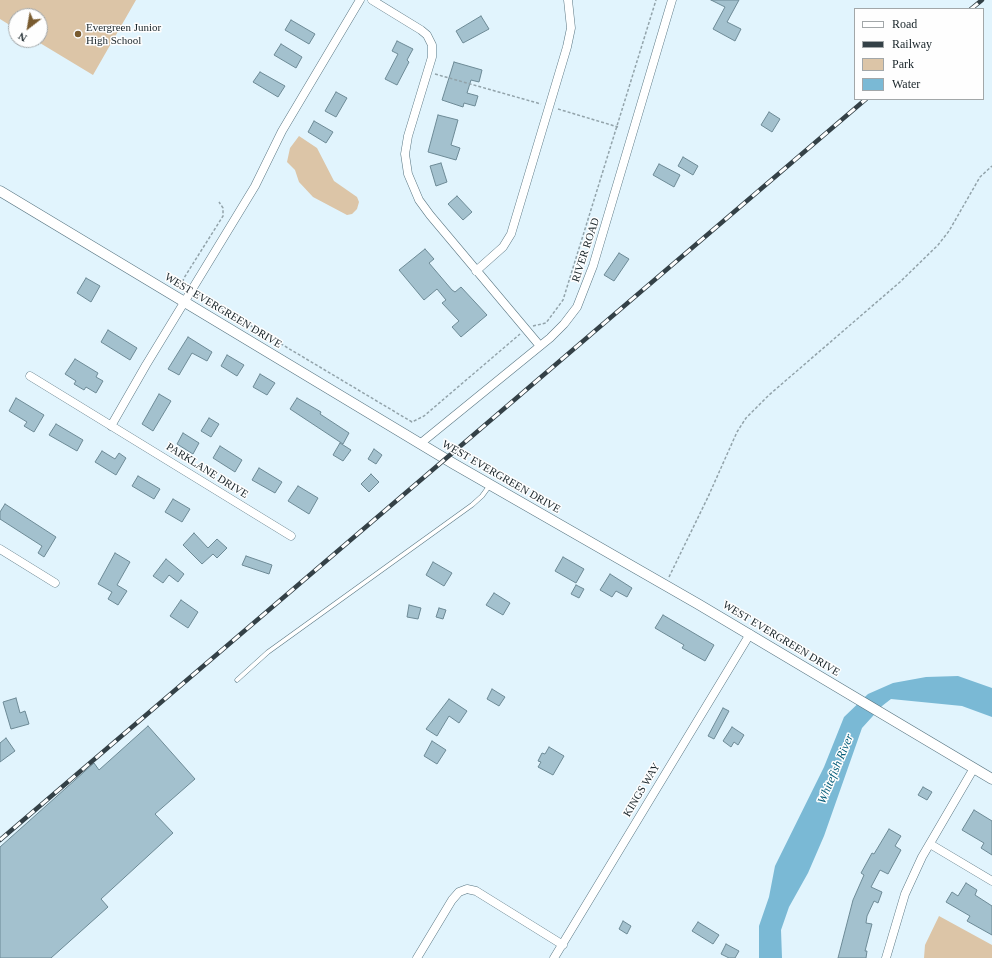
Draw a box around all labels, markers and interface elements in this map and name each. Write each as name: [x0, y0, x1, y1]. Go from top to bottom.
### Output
north arrow: [8, 8, 48, 48]
legend: [854, 8, 984, 100]
text: Road: [892, 17, 917, 31]
place label: Evergreen Junior High School: [86, 21, 161, 47]
marker: Evergreen Junior High School: [73, 29, 83, 39]
text: N: [16, 30, 29, 45]
text: Railway: [892, 37, 932, 51]
text: Park: [892, 57, 914, 71]
text: Water: [892, 77, 920, 91]
street label: RIVER ROAD: [569, 216, 603, 284]
street label: WEST EVERGREEN DRIVE: [162, 271, 284, 351]
street label: WEST EVERGREEN DRIVE: [439, 438, 563, 516]
street label: PARKLANE DRIVE: [164, 440, 250, 502]
street label: WEST EVERGREEN DRIVE: [720, 599, 842, 679]
water label: Whitefish River: [815, 732, 857, 806]
street label: KINGS WAY: [621, 761, 663, 819]

